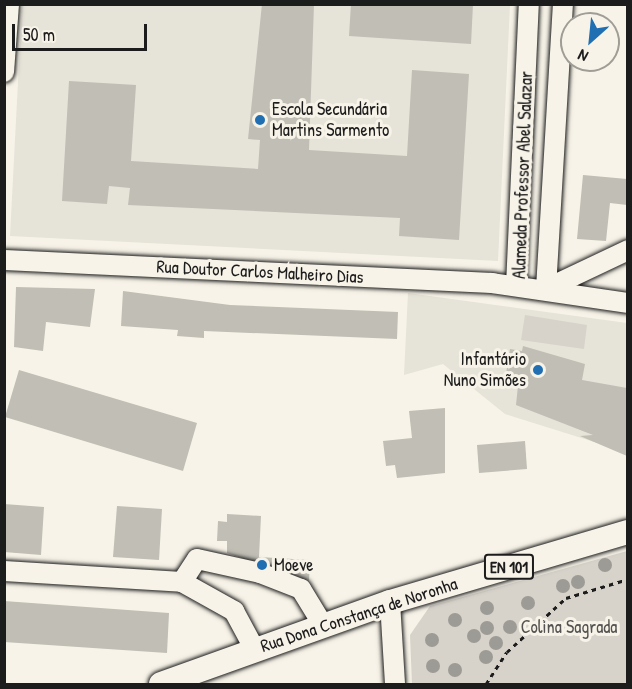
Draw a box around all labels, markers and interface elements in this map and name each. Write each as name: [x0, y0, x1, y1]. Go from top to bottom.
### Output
scale bar: [15, 12, 150, 50]
north arrow: [560, 12, 620, 72]
text: 50 m: [23, 22, 55, 47]
text: N: [574, 45, 592, 68]
street label: Alameda Professor Abel Salazar: [509, 71, 537, 279]
place label: Escola Secundária Martins Sarmento: [272, 99, 389, 142]
marker: Escola Secundária Martins Sarmento: [253, 113, 267, 127]
street label: Rua Doutor Carlos Malheiro Dias: [156, 256, 364, 288]
place label: Infantário Nuno Simões: [444, 349, 526, 392]
marker: Infantário Nuno Simões: [531, 363, 545, 377]
place label: Moeve: [274, 554, 313, 576]
road number: EN 101: [484, 554, 534, 580]
marker: Moeve: [255, 558, 269, 572]
street label: Rua Dona Constança de Noronha: [258, 573, 460, 657]
park label: Colina Sagrada: [521, 616, 617, 638]

